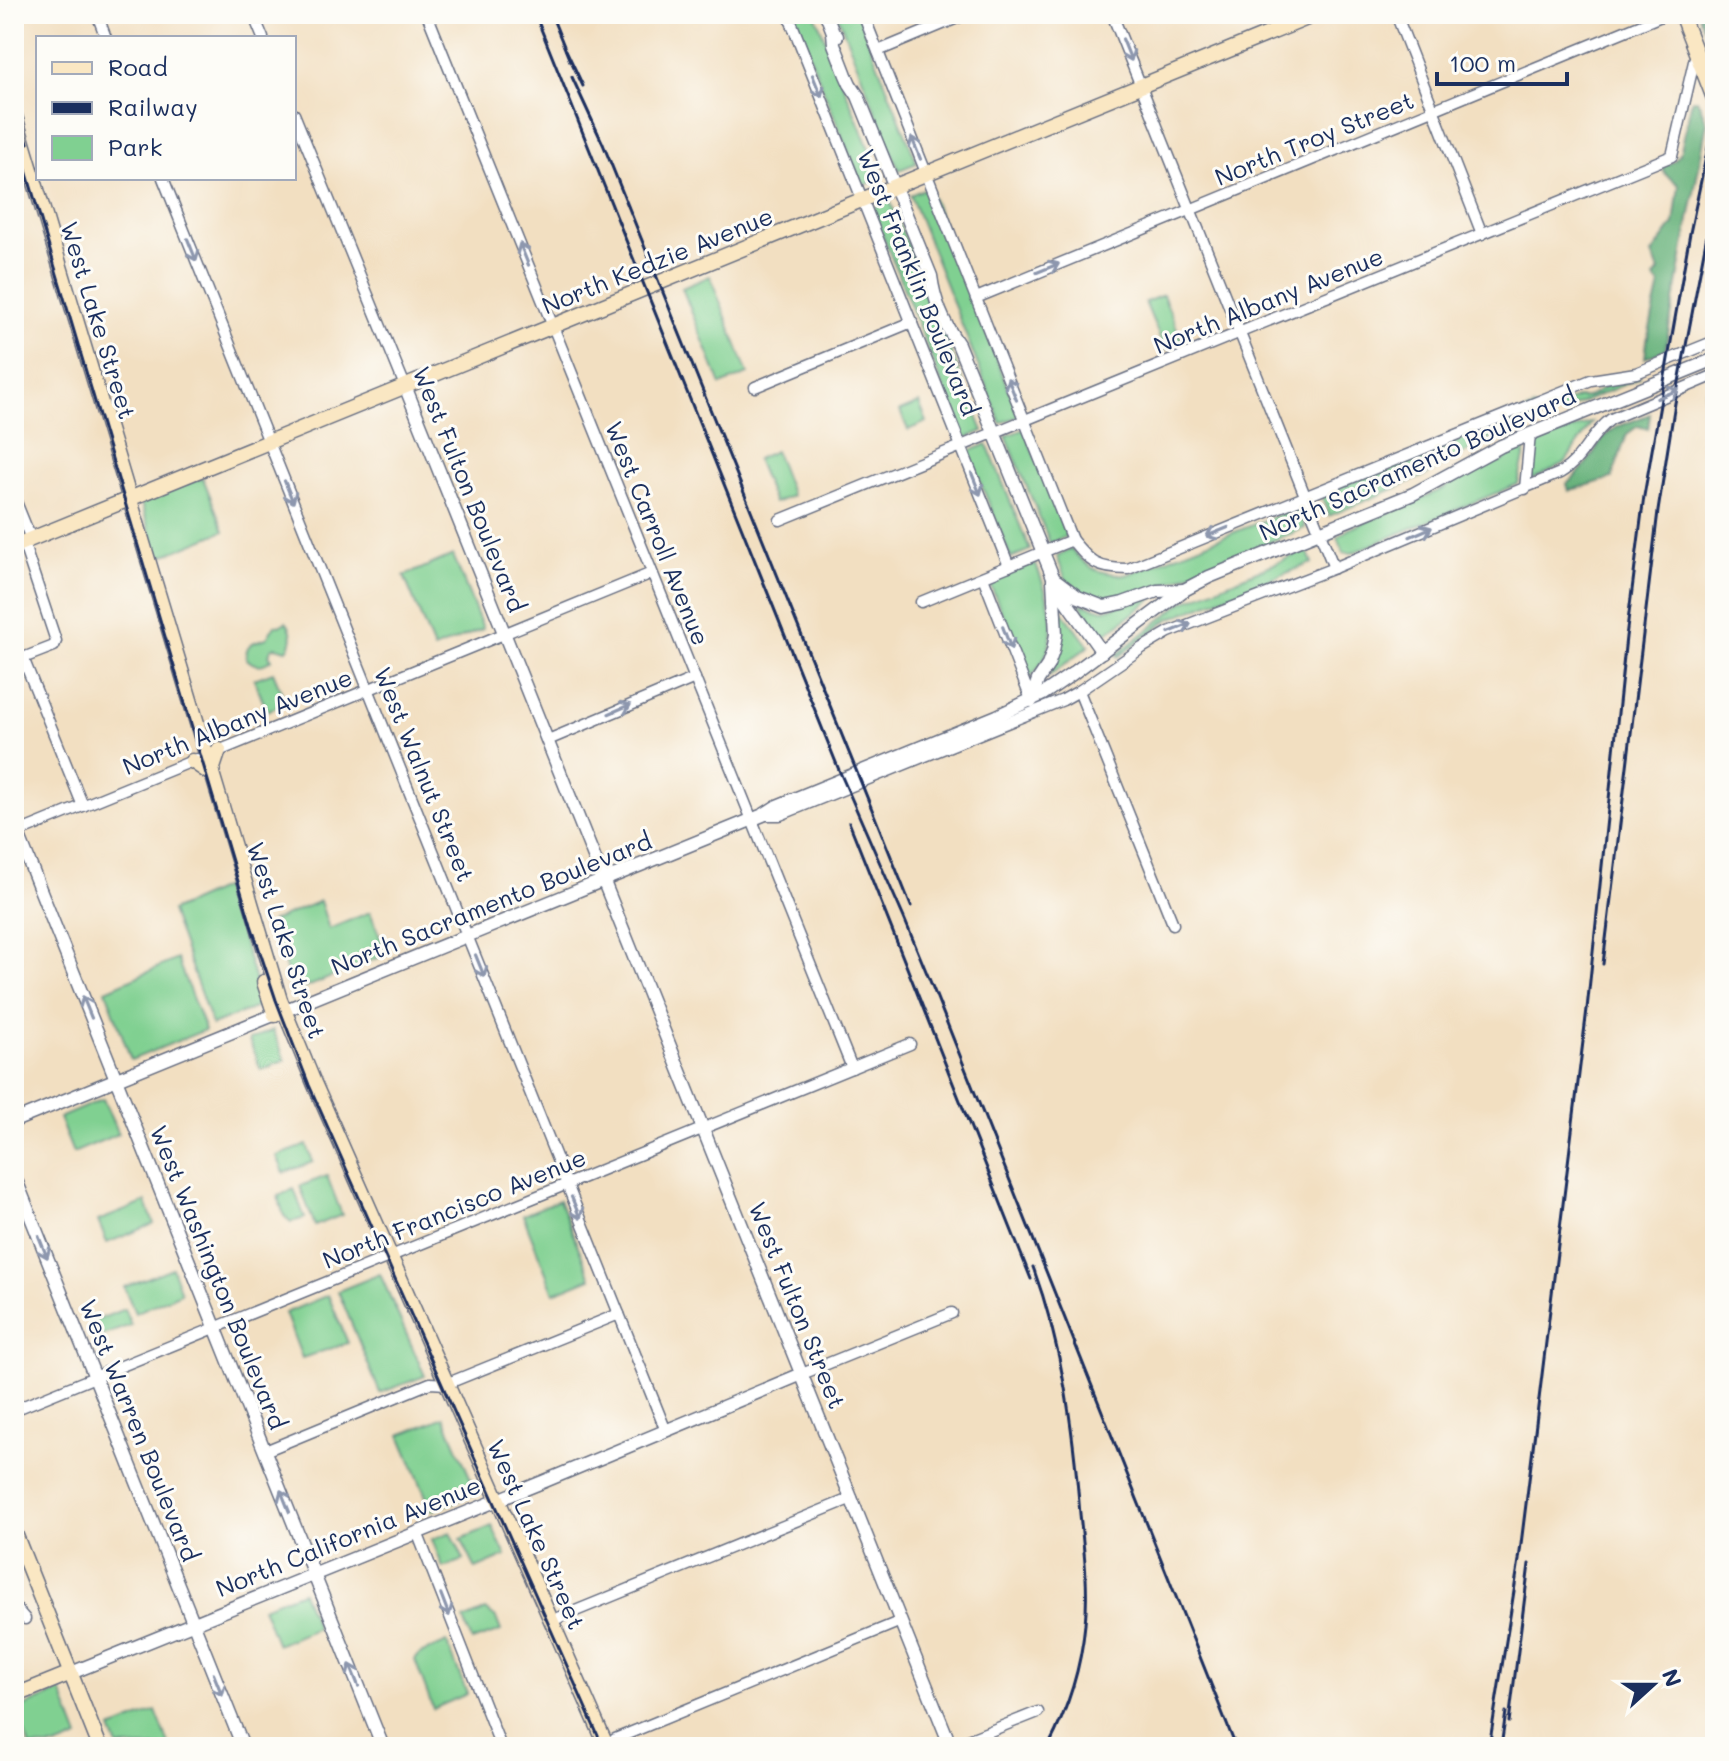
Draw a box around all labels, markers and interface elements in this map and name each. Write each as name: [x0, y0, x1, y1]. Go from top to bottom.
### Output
legend: [36, 36, 296, 180]
scale bar: [1437, 36, 1567, 86]
one-way arrow: [1120, 37, 1135, 62]
text: 100 m: [1449, 47, 1516, 78]
text: Road: [108, 51, 168, 82]
one-way arrow: [811, 73, 825, 98]
street label: North Troy Street: [1210, 84, 1418, 192]
text: Railway: [108, 91, 198, 122]
text: Park: [108, 131, 162, 162]
one-way arrow: [908, 136, 922, 161]
street label: West Franklin Boulevard: [851, 144, 987, 420]
street label: North Kedzie Avenue: [537, 199, 777, 321]
street label: West Lake Street: [54, 217, 144, 423]
one-way arrow: [186, 237, 200, 262]
street label: North Albany Avenue: [1149, 240, 1387, 360]
one-way arrow: [516, 242, 530, 267]
one-way arrow: [1035, 260, 1060, 275]
street label: West Fulton Boulevard: [407, 362, 533, 616]
one-way arrow: [1004, 377, 1019, 402]
street label: North Sacramento Boulevard: [1254, 379, 1580, 547]
one-way arrow: [1655, 386, 1680, 401]
street label: West Carroll Avenue: [599, 416, 717, 650]
one-way arrow: [970, 471, 985, 496]
one-way arrow: [283, 479, 297, 504]
one-way arrow: [1408, 524, 1433, 539]
one-way arrow: [1205, 525, 1230, 540]
one-way arrow: [1167, 620, 1191, 635]
one-way arrow: [1001, 625, 1015, 650]
street label: North Albany Avenue: [118, 661, 356, 781]
street label: West Walnut Street: [368, 662, 482, 886]
one-way arrow: [607, 701, 631, 716]
street label: North Sacramento Boulevard: [326, 824, 656, 982]
street label: West Lake Street: [241, 838, 333, 1042]
one-way arrow: [474, 953, 488, 978]
one-way arrow: [79, 995, 94, 1020]
street label: West Washington Boulevard: [144, 1120, 294, 1434]
street label: North Francisco Avenue: [318, 1141, 590, 1275]
one-way arrow: [570, 1195, 585, 1220]
street label: West Fulton Street: [742, 1197, 854, 1413]
one-way arrow: [37, 1234, 51, 1259]
street label: West Warren Boulevard: [73, 1294, 207, 1566]
street label: West Lake Street: [481, 1434, 593, 1634]
street label: North California Avenue: [211, 1469, 485, 1603]
one-way arrow: [277, 1489, 291, 1514]
one-way arrow: [439, 1592, 454, 1616]
north arrow: [1613, 1645, 1693, 1725]
one-way arrow: [346, 1663, 361, 1688]
text: N: [1656, 1665, 1689, 1691]
one-way arrow: [212, 1672, 226, 1697]

